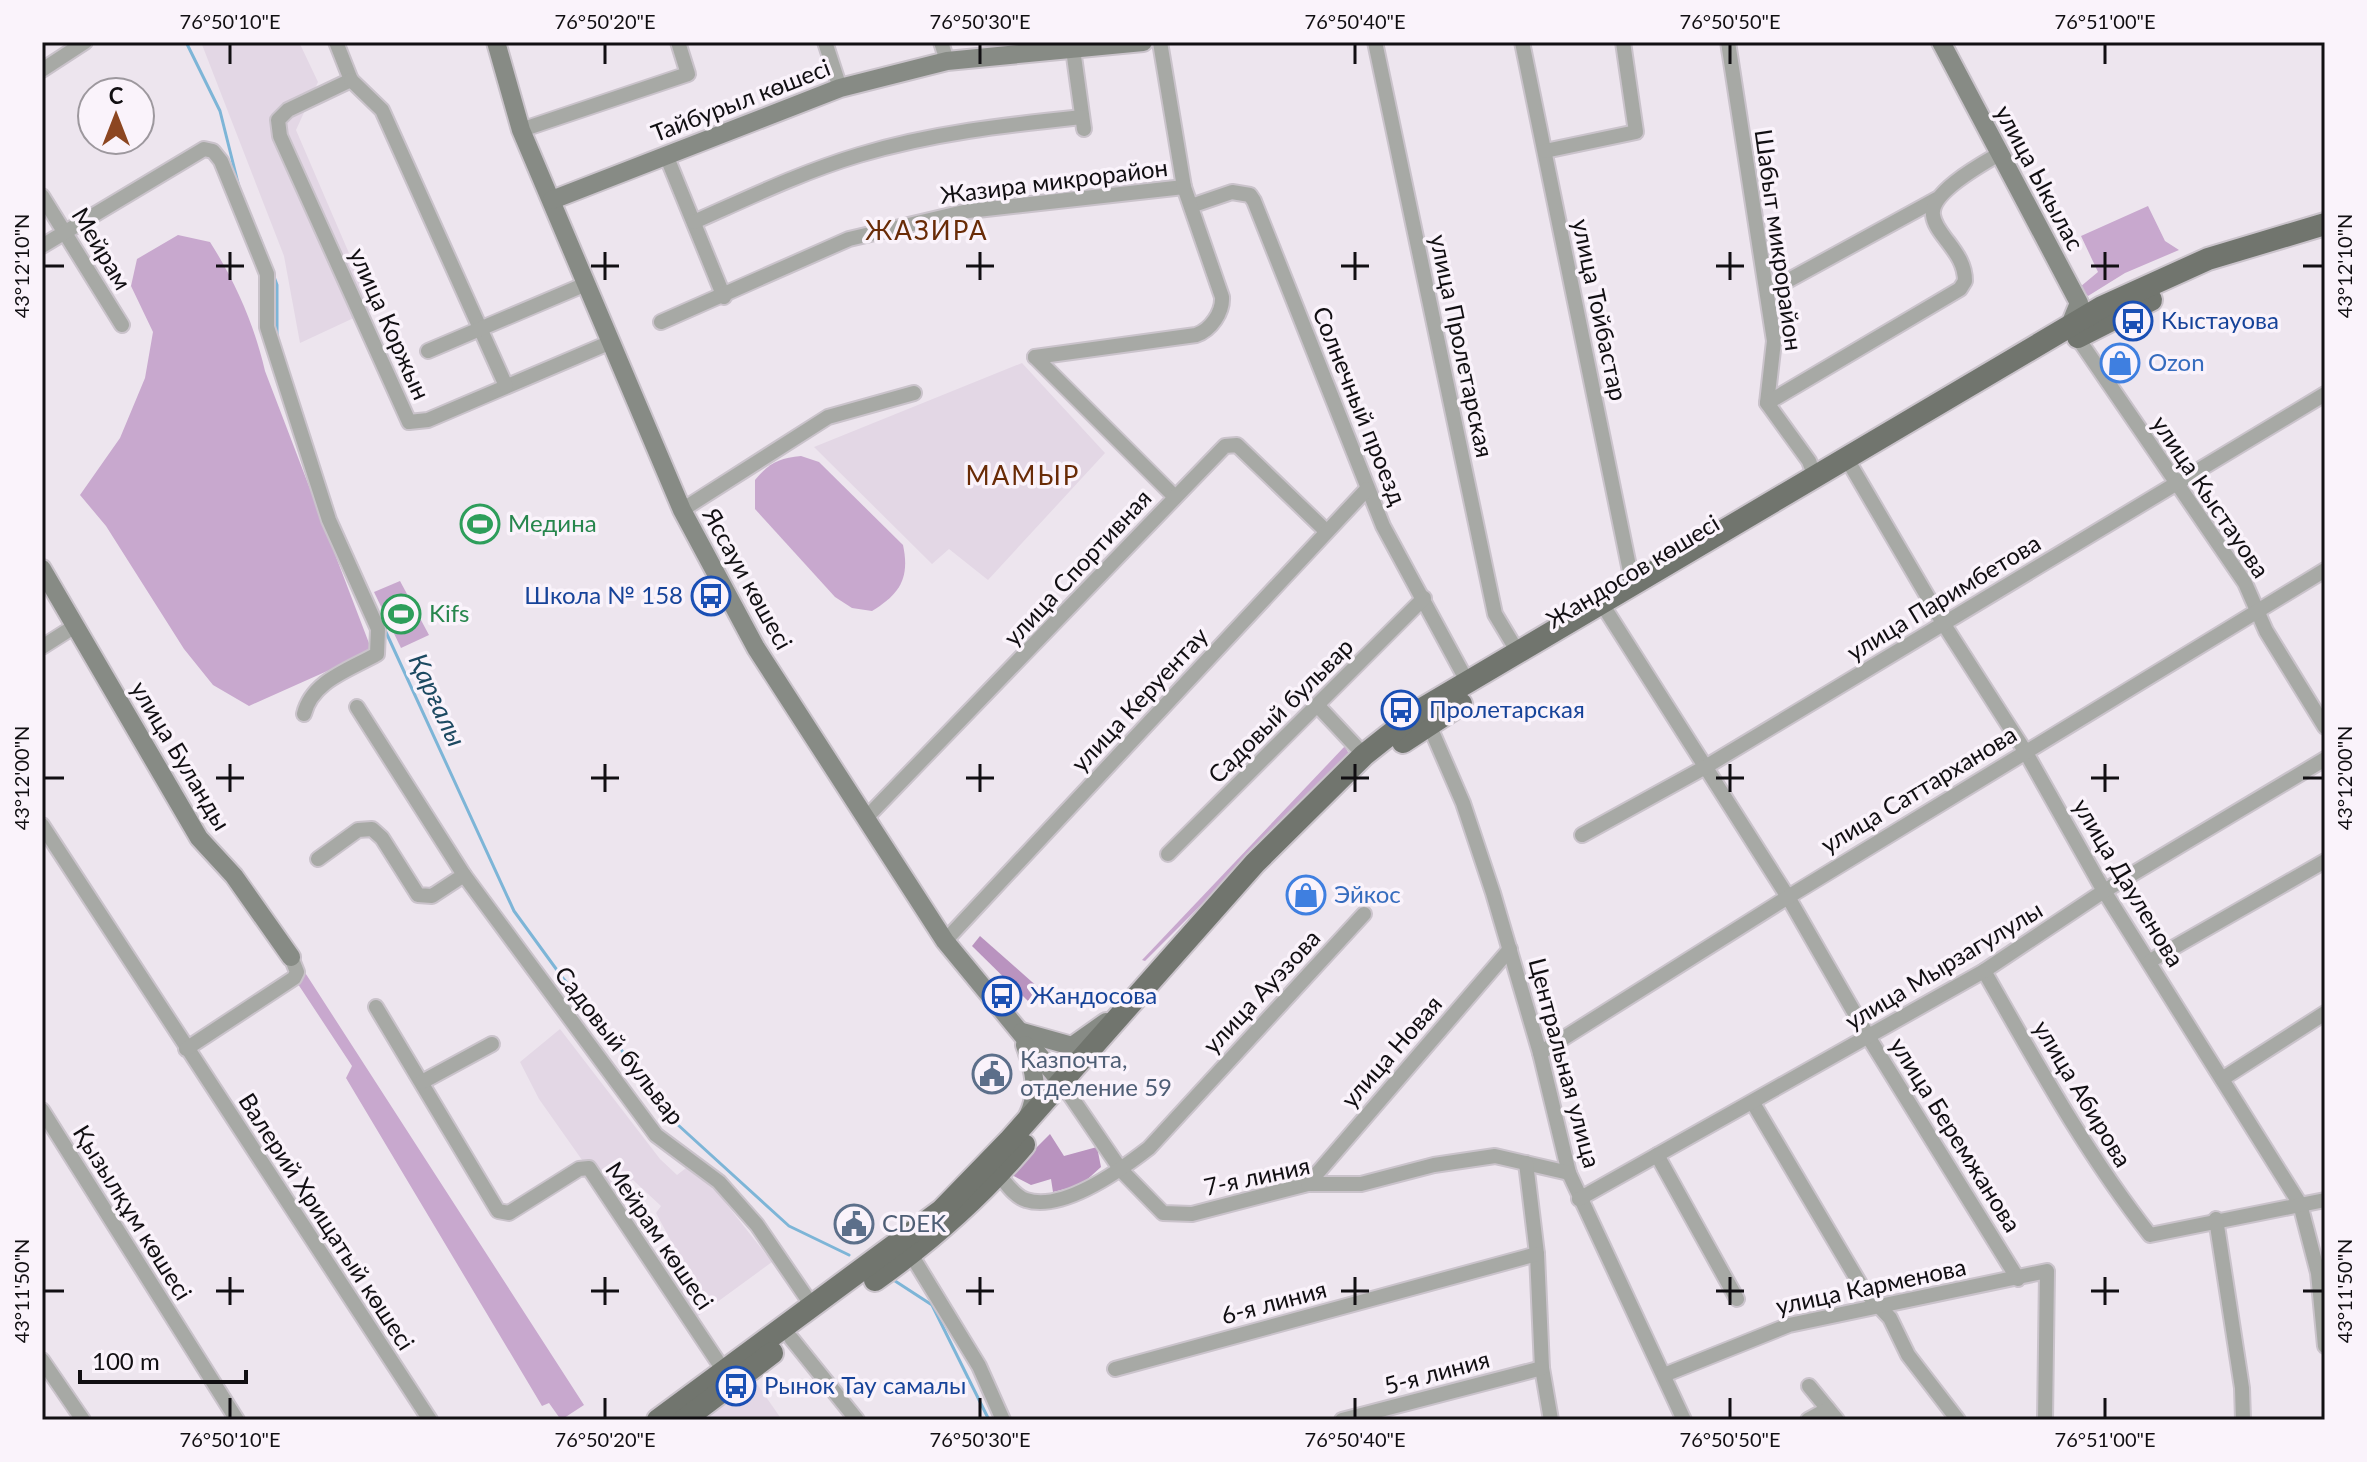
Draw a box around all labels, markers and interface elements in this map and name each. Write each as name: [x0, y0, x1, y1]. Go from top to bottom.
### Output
text: 76°50'10"E: [180, 9, 280, 33]
text: 76°50'20"E: [555, 9, 655, 33]
text: 76°50'30"E: [930, 9, 1030, 33]
text: 76°50'40"E: [1305, 9, 1405, 33]
text: 76°50'50"E: [1680, 9, 1780, 33]
text: 76°51'00"E: [2055, 9, 2155, 33]
street label: Тайбурыл көшесі: [647, 52, 834, 147]
north arrow: [76, 76, 156, 156]
text: С: [109, 82, 124, 109]
street label: улица Ыкылас: [1990, 100, 2091, 255]
street label: Шабыт микрорайон: [1750, 127, 1809, 353]
street label: Жазира микрорайон: [938, 152, 1169, 209]
street label: Мейрам: [66, 202, 138, 295]
text: 43°12'10"N: [9, 214, 33, 318]
district label: ЖАЗИРА: [865, 214, 989, 246]
text: 43°12'10"N: [2332, 214, 2356, 318]
street label: улица Тойбастар: [1567, 216, 1634, 403]
street label: улица Пролетарская: [1425, 231, 1500, 460]
street label: улица Коржын: [344, 243, 437, 404]
bus stop icon: Кыстауова: [2112, 300, 2154, 342]
street label: Солнечный проезд: [1307, 302, 1413, 509]
place label: Кыстауова: [2161, 305, 2279, 334]
shop icon: Ozon: [2099, 342, 2141, 384]
place label: Ozon: [2148, 347, 2205, 376]
street label: улица Кыстауова: [2146, 409, 2276, 583]
district label: МАМЫР: [966, 459, 1080, 491]
street label: улица Спортивная: [997, 483, 1157, 651]
street label: Яссауи көшесі: [697, 502, 799, 654]
sports icon: Медина: [459, 503, 501, 545]
place label: Медина: [508, 508, 597, 537]
street label: Жандосов көшесі: [1541, 508, 1724, 634]
street label: улица Паримбетова: [1841, 527, 2045, 666]
bus stop icon: Школа № 158: [690, 575, 732, 617]
place label: Школа № 158: [524, 580, 683, 609]
sports icon: Kifs: [380, 593, 422, 635]
place label: Kifs: [429, 598, 469, 627]
street label: улица Керуентау: [1065, 620, 1214, 777]
street label: Садовый бульвар: [1201, 631, 1358, 788]
water label: Қарғалы: [402, 648, 473, 751]
street label: улица Буланды: [125, 675, 237, 835]
bus stop icon: Пролетарская: [1380, 689, 1422, 731]
place label: Пролетарская: [1429, 694, 1585, 723]
street label: улица Саттарханова: [1815, 719, 2021, 859]
text: 43°12'00"N: [9, 726, 33, 830]
text: 43°12'00"N: [2332, 726, 2356, 830]
street label: улица Дауленова: [2068, 793, 2191, 972]
shop icon: Эйкос: [1285, 874, 1327, 916]
place label: Эйкос: [1334, 879, 1401, 908]
street label: улица Мырзагулулы: [1839, 894, 2047, 1035]
street label: улица Ауэзова: [1196, 923, 1326, 1059]
street label: Центральная улица: [1523, 954, 1607, 1171]
street label: Садовый бульвар: [549, 960, 691, 1130]
bus stop icon: Жандосова: [981, 975, 1023, 1017]
place label: Жандосова: [1030, 980, 1157, 1009]
street label: улица Новая: [1334, 989, 1447, 1113]
street label: улица Абирова: [2028, 1015, 2138, 1172]
street label: улица Беремжанова: [1885, 1032, 2028, 1237]
place label: Казпочта, отделение 59: [1020, 1044, 1172, 1101]
public building icon: Казпочта, отделение 59: [971, 1053, 1013, 1095]
street label: Валерий Хрищатый көшесі: [233, 1087, 421, 1355]
street label: Қызылқұм көшесі: [68, 1119, 199, 1305]
street label: 7-я линия: [1201, 1150, 1312, 1201]
street label: Мейрам көшесі: [600, 1156, 720, 1315]
public building icon: CDEK: [833, 1203, 875, 1245]
place label: CDEK: [882, 1208, 946, 1237]
text: 43°11'50"N: [9, 1239, 33, 1343]
text: 43°11'50"N: [2332, 1239, 2356, 1343]
street label: улица Карменова: [1773, 1251, 1968, 1320]
street label: 6-я линия: [1218, 1274, 1329, 1330]
scale bar: [80, 1334, 246, 1384]
street label: 5-я линия: [1381, 1344, 1492, 1400]
text: 100 m: [92, 1346, 160, 1375]
bus stop icon: Рынок Тау самалы: [715, 1365, 757, 1407]
place label: Рынок Тау самалы: [764, 1370, 966, 1399]
text: 76°50'10"E: [180, 1427, 280, 1451]
text: 76°50'20"E: [555, 1427, 655, 1451]
text: 76°50'30"E: [930, 1427, 1030, 1451]
text: 76°50'40"E: [1305, 1427, 1405, 1451]
text: 76°50'50"E: [1680, 1427, 1780, 1451]
text: 76°51'00"E: [2055, 1427, 2155, 1451]

